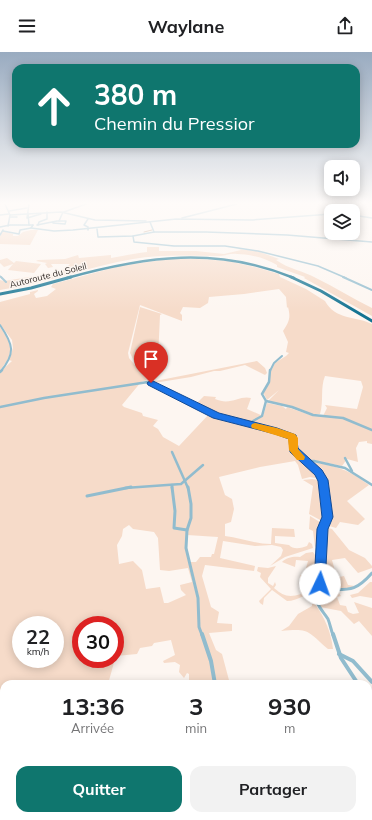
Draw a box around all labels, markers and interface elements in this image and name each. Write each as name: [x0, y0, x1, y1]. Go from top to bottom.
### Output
icon: menu: [16, 15, 38, 37]
text: Waylane: [148, 15, 224, 38]
icon: share: [334, 15, 356, 37]
text: 380 m: [94, 77, 177, 112]
icon: ahead: [28, 80, 80, 132]
text: Chemin du Pressior: [94, 112, 255, 135]
map controls: [324, 160, 360, 240]
button: sound: [324, 160, 360, 196]
button: layers: [324, 204, 360, 240]
street label: Autoroute du Soleil: [8, 260, 88, 290]
pin: [134, 342, 168, 383]
icon: arrive: [140, 348, 162, 370]
position arrow: [299, 563, 341, 605]
speed limit sign: 30: [72, 616, 124, 668]
text: 22: [26, 624, 50, 649]
text: km/h: [27, 645, 49, 658]
text: 13:36: [61, 691, 124, 721]
text: 3: [189, 691, 203, 721]
text: 930: [268, 691, 311, 721]
text: Arrivée: [71, 720, 114, 736]
text: min: [185, 720, 207, 736]
text: m: [284, 720, 295, 736]
button: Quitter: [16, 766, 182, 812]
button: Partager: [190, 766, 356, 812]

